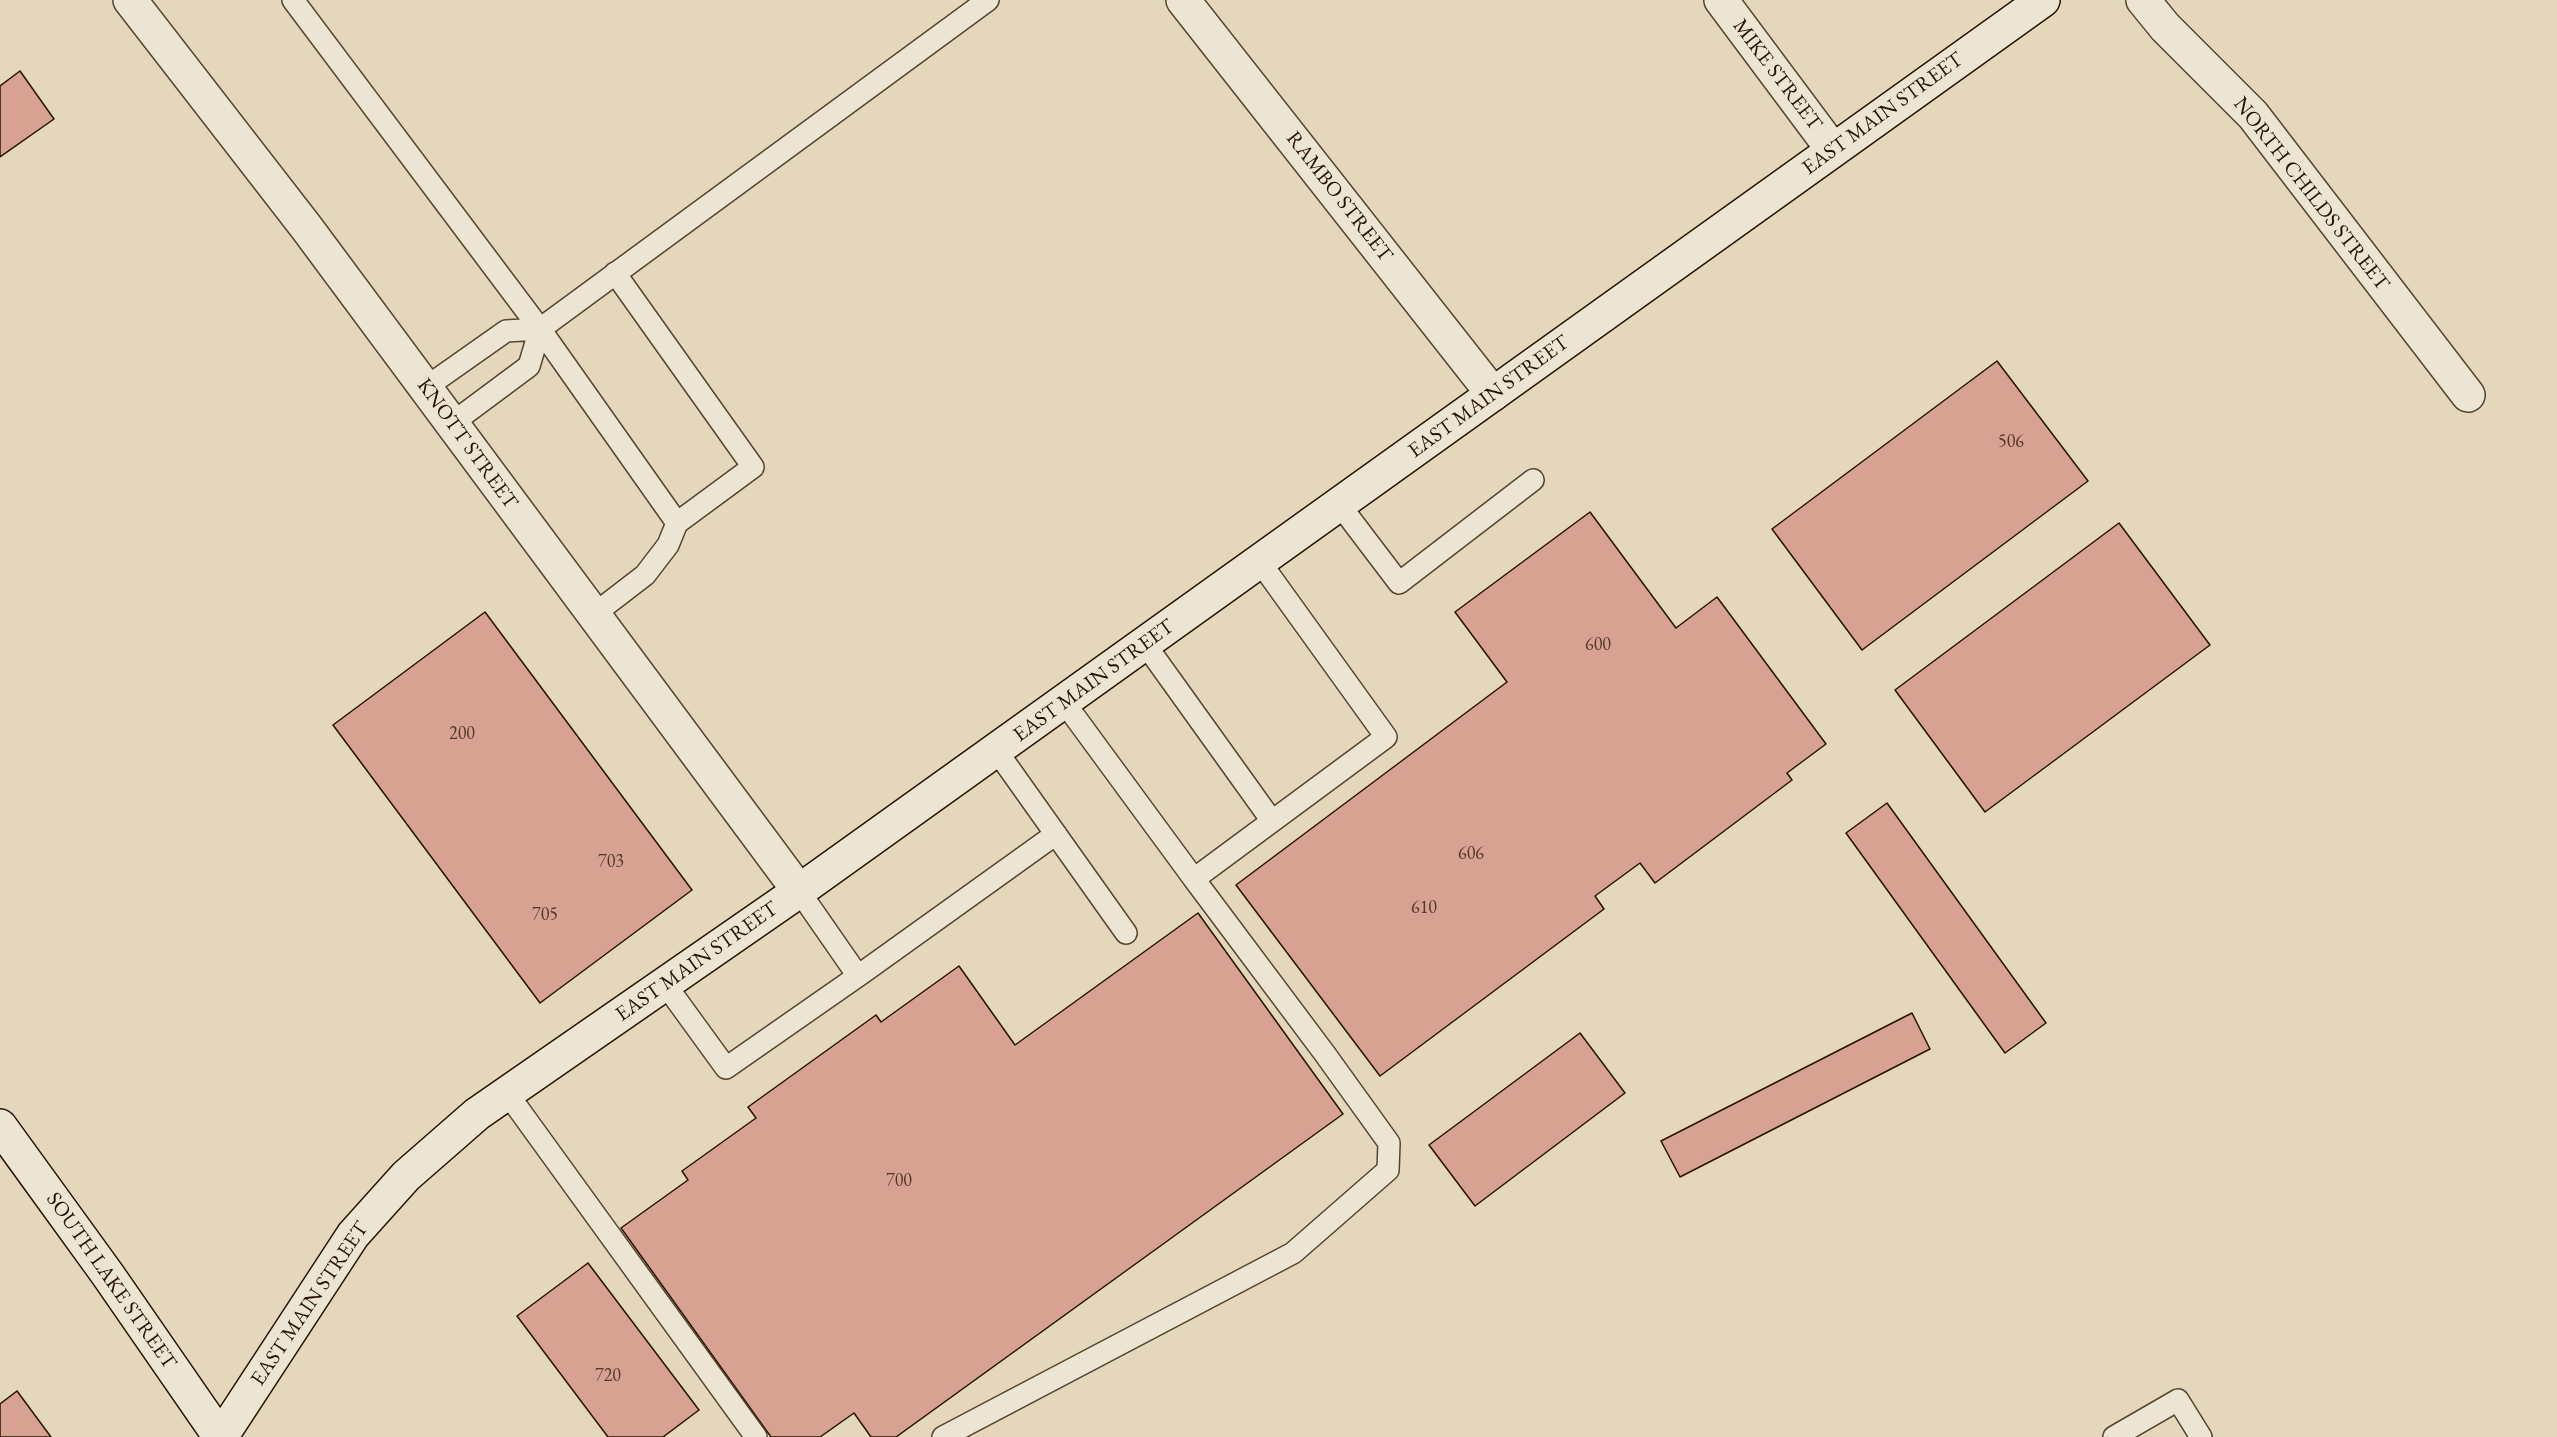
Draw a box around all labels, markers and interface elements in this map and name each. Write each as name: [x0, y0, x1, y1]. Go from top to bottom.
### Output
street label: MIKE STREET: [1727, 14, 1827, 136]
street label: EAST MAIN STREET: [1798, 47, 1968, 181]
street label: NORTH CHILDS STREET: [2228, 92, 2394, 296]
street label: RAMBO STREET: [1280, 127, 1398, 267]
street label: EAST MAIN STREET: [1404, 330, 1574, 464]
street label: KNOTT STREET: [411, 374, 523, 514]
house number: 506: [1998, 431, 2024, 453]
street label: EAST MAIN STREET: [1009, 614, 1179, 748]
house number: 600: [1585, 634, 1611, 656]
house number: 200: [449, 723, 475, 745]
house number: 606: [1458, 843, 1484, 865]
house number: 703: [598, 851, 624, 873]
street label: EAST MAIN STREET: [611, 897, 783, 1027]
house number: 610: [1411, 897, 1437, 919]
house number: 705: [532, 904, 558, 926]
house number: 700: [886, 1170, 912, 1192]
street label: SOUTH LAKE STREET: [40, 1188, 182, 1374]
street label: EAST MAIN STREET: [246, 1217, 374, 1391]
house number: 720: [595, 1365, 621, 1387]

